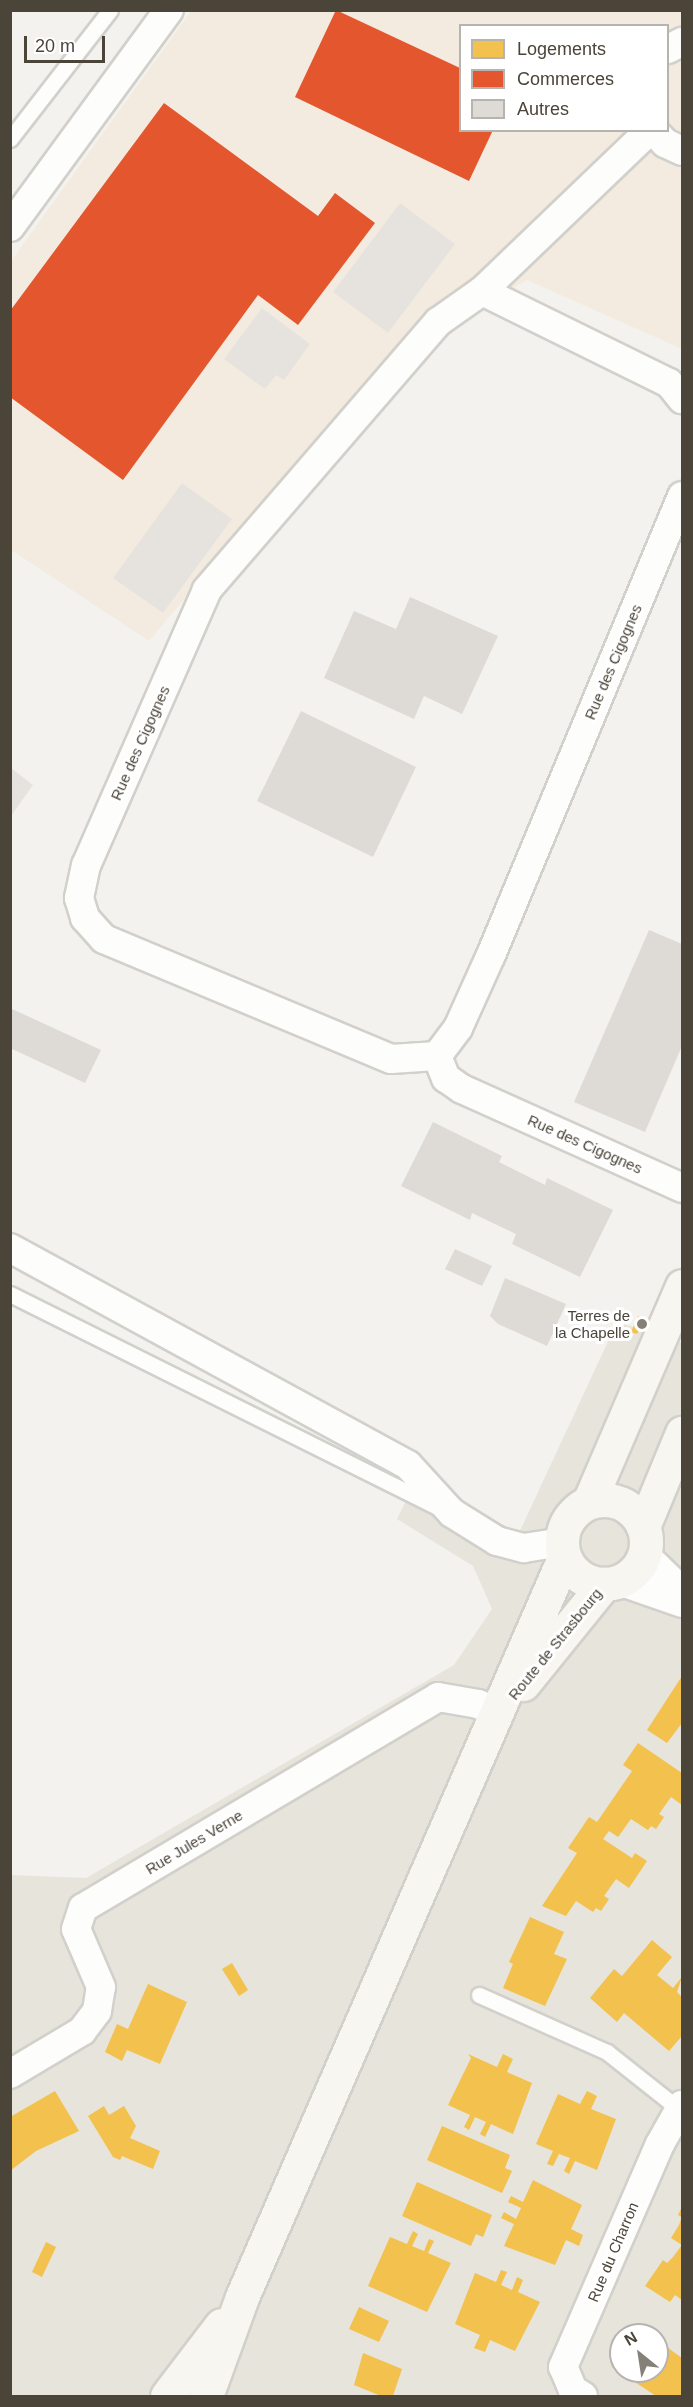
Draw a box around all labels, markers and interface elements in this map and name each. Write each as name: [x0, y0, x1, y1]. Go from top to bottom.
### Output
scale bar: [27, 24, 108, 62]
legend: [459, 24, 669, 132]
text: 20 m: [35, 36, 75, 56]
text: Logements: [517, 39, 606, 59]
text: Commerces: [517, 69, 614, 89]
text: Autres: [517, 99, 569, 119]
street label: Rue des Cigognes: [581, 602, 645, 722]
street label: Rue des Cigognes: [107, 683, 173, 803]
street label: Rue des Cigognes: [525, 1111, 645, 1177]
place label: Terres de la Chapelle: [555, 1306, 630, 1341]
marker: Terres de la Chapelle: [635, 1317, 649, 1331]
street label: Route de Strasbourg: [504, 1585, 606, 1703]
street label: Rue Jules Verne: [142, 1806, 246, 1878]
street label: Rue du Charron: [584, 2199, 642, 2305]
north arrow: [609, 2323, 669, 2383]
text: N: [621, 2328, 640, 2349]

